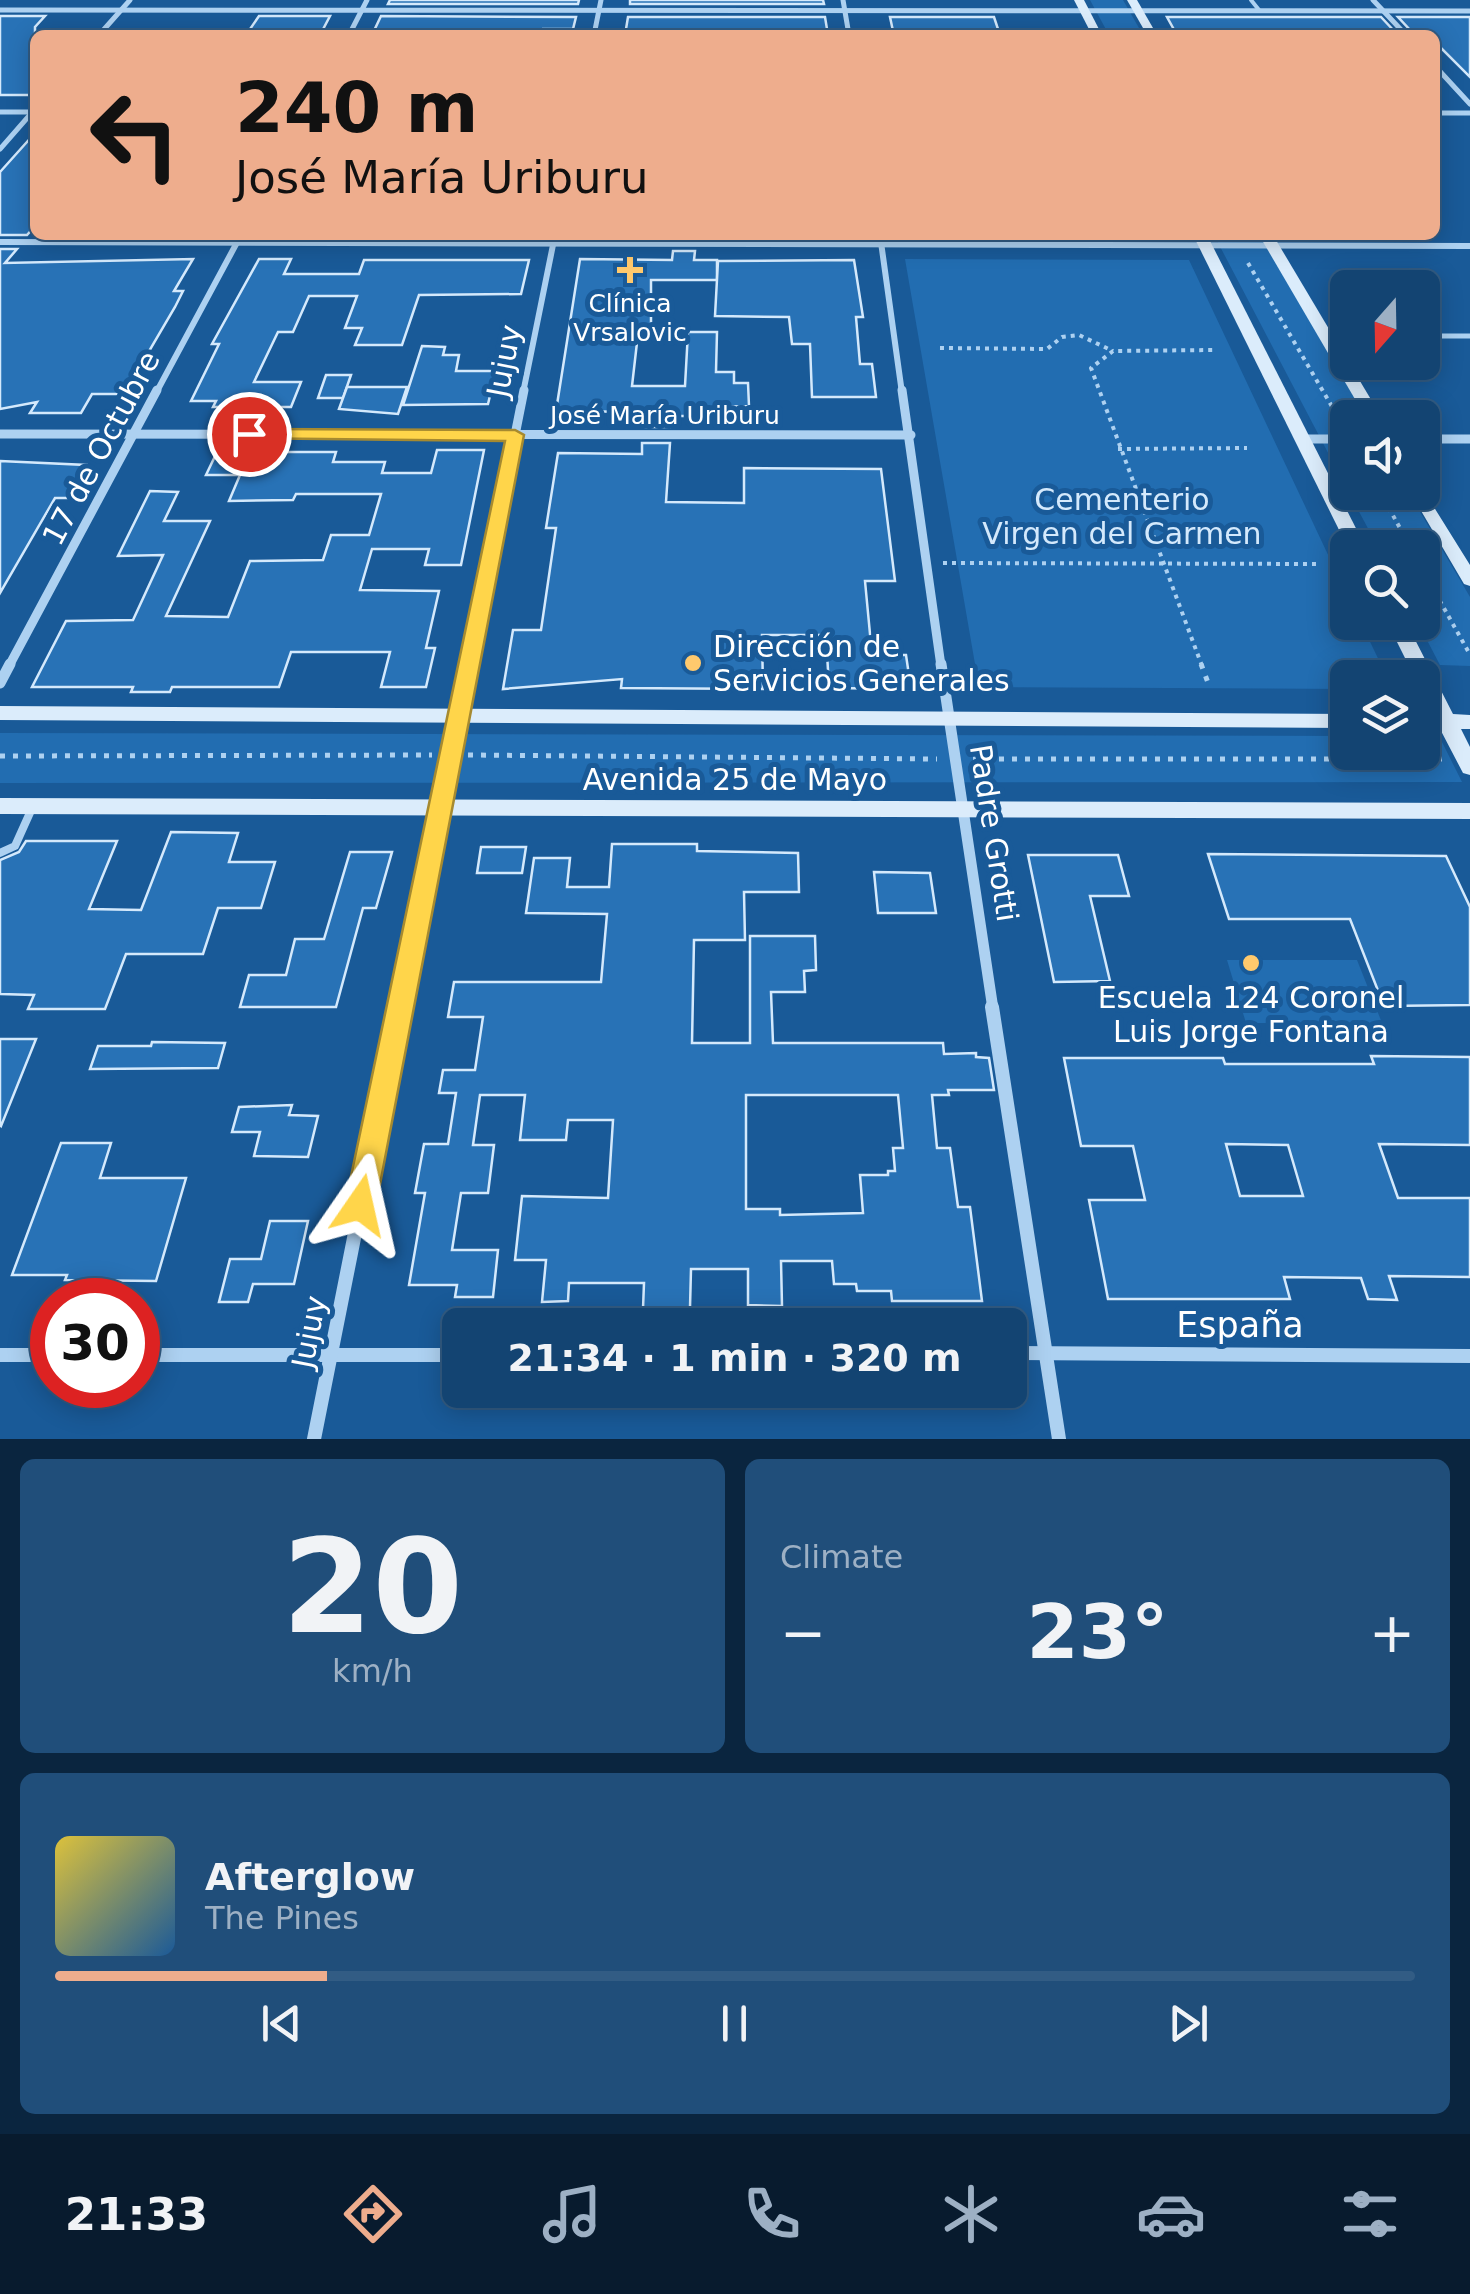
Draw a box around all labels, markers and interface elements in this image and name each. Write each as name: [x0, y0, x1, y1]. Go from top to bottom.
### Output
text: 240 m: [235, 67, 478, 149]
icon: left: [70, 70, 200, 200]
text: José María Uriburu: [235, 151, 649, 204]
marker: Clínica Vrsalovic: [617, 257, 643, 283]
north arrow: [1330, 270, 1440, 380]
map controls: [1330, 270, 1440, 770]
place label: Clínica Vrsalovic: [573, 289, 687, 347]
street label: Jujuy: [479, 322, 528, 402]
street label: 17 de Octubre: [35, 345, 167, 551]
pin: [207, 392, 292, 477]
button: sound: [1330, 400, 1440, 510]
street label: José María Uriburu: [548, 401, 780, 430]
icon: arrive: [222, 407, 277, 462]
park label: Cementerio Virgen del Carmen: [982, 482, 1262, 551]
button: search: [1330, 530, 1440, 640]
place label: Dirección de Servicios Generales: [713, 629, 1010, 698]
marker: Dirección de Servicios Generales: [682, 652, 704, 674]
button: layers: [1330, 660, 1440, 770]
street label: Padre Grotti: [963, 742, 1025, 924]
street label: Avenida 25 de Mayo: [583, 762, 887, 797]
marker: Escuela 124 Coronel Luis Jorge Fontana: [1240, 952, 1262, 974]
place label: Escuela 124 Coronel Luis Jorge Fontana: [1098, 980, 1404, 1049]
position arrow: [308, 1153, 412, 1257]
speed limit sign: 30: [30, 1278, 160, 1408]
street label: Jujuy: [284, 1293, 333, 1373]
street label: España: [1176, 1305, 1304, 1345]
text: 21:34 · 1 min · 320 m: [507, 1336, 962, 1380]
text: 20: [282, 1511, 463, 1663]
text: Climate: [780, 1538, 903, 1576]
text: 23°: [1027, 1588, 1168, 1676]
text: −: [780, 1601, 826, 1665]
text: +: [1369, 1601, 1415, 1665]
text: km/h: [332, 1652, 413, 1690]
text: Afterglow: [205, 1855, 415, 1899]
text: The Pines: [205, 1899, 359, 1937]
icon: previous: [254, 1996, 309, 2051]
icon: pause: [707, 1996, 762, 2051]
icon: next: [1161, 1996, 1216, 2051]
icon: directions: [338, 2179, 408, 2249]
icon: music: [537, 2179, 607, 2249]
icon: phone: [737, 2179, 807, 2249]
icon: climate: [936, 2179, 1006, 2249]
icon: car: [1136, 2179, 1206, 2249]
icon: filters: [1335, 2179, 1405, 2249]
text: 21:33: [65, 2188, 208, 2241]

